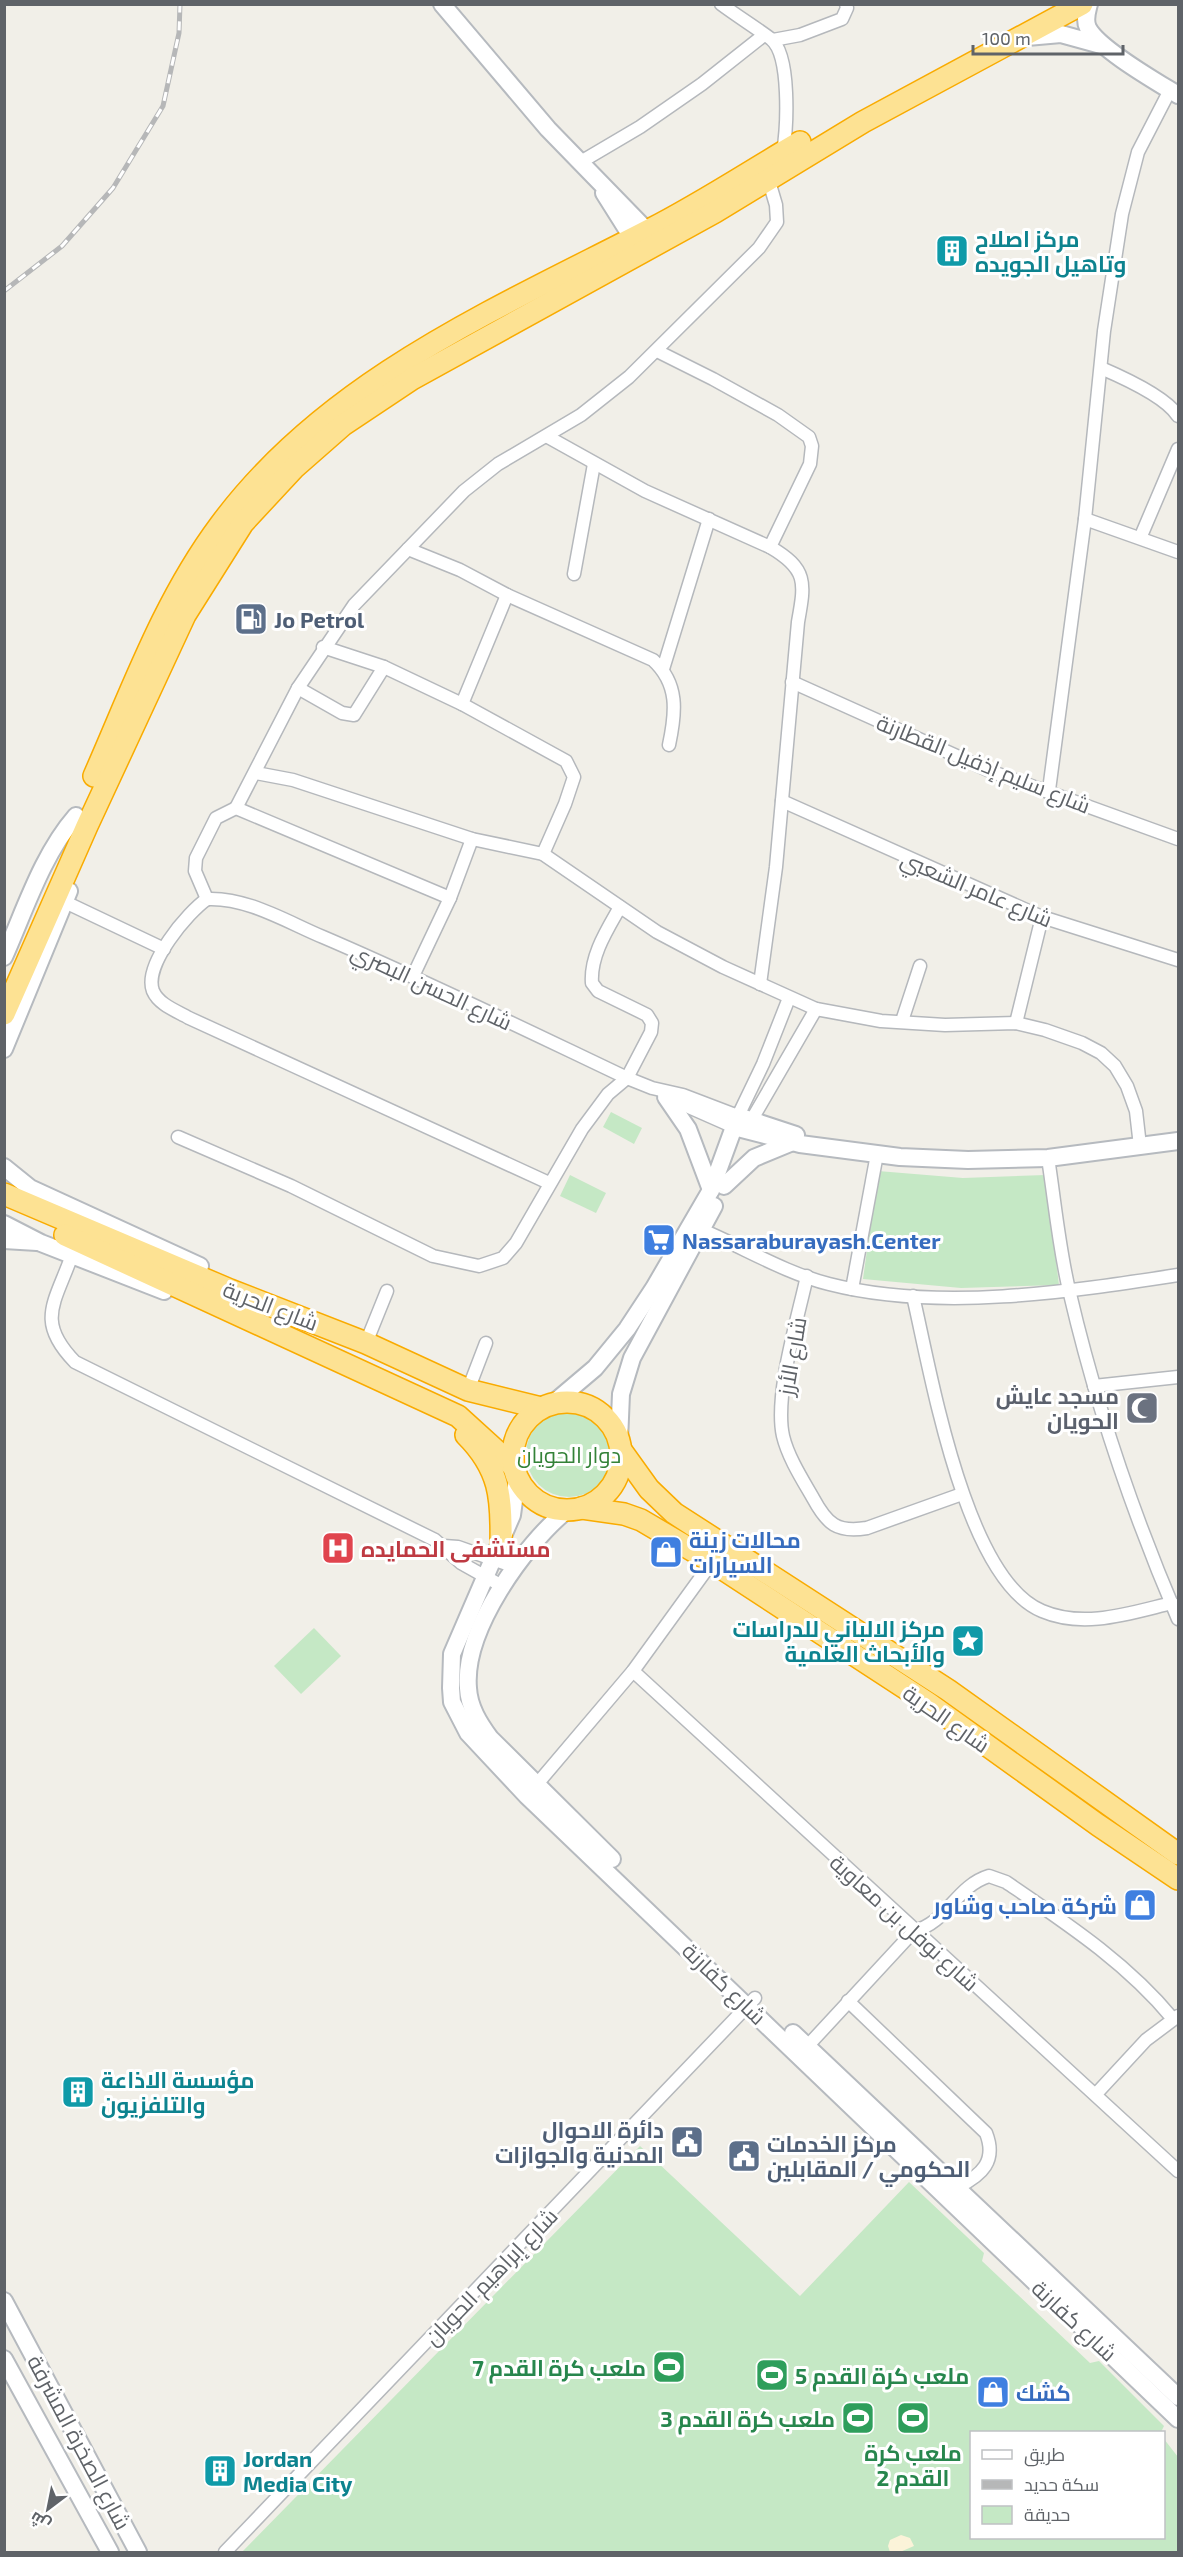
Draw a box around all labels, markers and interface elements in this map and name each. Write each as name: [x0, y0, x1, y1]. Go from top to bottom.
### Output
scale bar: [973, 18, 1123, 56]
text: 100 m: [982, 27, 1031, 49]
place label: مركز اصلاح وتاهيل الجويده: [975, 225, 1126, 278]
building icon: مركز اصلاح وتاهيل الجويده: [934, 233, 970, 269]
fuel station icon: Jo Petrol: [233, 601, 269, 637]
place label: Jo Petrol: [274, 606, 365, 632]
street label: شارع سليم إذفيل القطارنة: [872, 708, 1095, 822]
street label: شارع عامر الشعبي: [895, 844, 1057, 936]
street label: شارع الحسن البصري: [345, 937, 516, 1039]
supermarket icon: Nassaraburayash.Center: [641, 1222, 677, 1258]
place label: Nassaraburayash.Center: [682, 1227, 941, 1254]
street label: شارع الحرية: [219, 1275, 322, 1338]
street label: شارع الأرز: [771, 1315, 814, 1400]
place label: مسجد عايش الحويان: [996, 1382, 1119, 1435]
mosque icon: مسجد عايش الحويان: [1124, 1390, 1160, 1426]
park label: دوار الحويان: [517, 1441, 621, 1468]
place label: محالات زينة السيارات: [689, 1526, 801, 1578]
hospital icon: مستشفى الحمايده: [320, 1530, 356, 1566]
shop icon: محالات زينة السيارات: [648, 1534, 684, 1570]
place label: مستشفى الحمايده: [361, 1535, 551, 1563]
place label: مركز الالباني للدراسات والأبحاث العلمية: [732, 1615, 945, 1668]
place icon: مركز الالباني للدراسات والأبحاث العلمية: [950, 1623, 986, 1659]
street label: شارع الحرية: [897, 1679, 995, 1760]
street label: شارع نوفل بن معاوية: [823, 1848, 985, 1998]
shop icon: شركة صاحب وشاور: [1122, 1887, 1158, 1923]
place label: شركة صاحب وشاور: [932, 1892, 1117, 1920]
street label: شارع كفارنة: [676, 1937, 772, 2031]
place label: مؤسسة الاذاعة والتلفزيون: [101, 2066, 255, 2119]
building icon: مؤسسة الاذاعة والتلفزيون: [60, 2074, 96, 2110]
place label: دائرة الاحوال المدنية والجوازات: [495, 2116, 664, 2169]
public building icon: دائرة الاحوال المدنية والجوازات: [669, 2124, 705, 2160]
place label: مركز الخدمات الحكومي / المقابلين: [767, 2130, 970, 2187]
public building icon: مركز الخدمات الحكومي / المقابلين: [726, 2138, 762, 2174]
street label: شارع إبراهيم الحويان: [418, 2202, 565, 2353]
street label: شارع كفارنة: [1025, 2274, 1123, 2368]
sports icon: ملعب كرة القدم 7: [651, 2349, 687, 2385]
street label: شارع الصخرة المشرفة: [23, 2350, 137, 2534]
place label: ملعب كرة القدم 7: [472, 2354, 646, 2384]
sports icon: ملعب كرة القدم 5: [754, 2357, 790, 2393]
place label: ملعب كرة القدم 5: [795, 2362, 969, 2392]
shop icon: كشك: [975, 2374, 1011, 2410]
place label: كشك: [1016, 2379, 1071, 2405]
sports icon: ملعب كرة القدم 3: [840, 2400, 876, 2436]
sports icon: ملعب كرة القدم 2: [895, 2400, 931, 2436]
place label: ملعب كرة القدم 3: [660, 2405, 835, 2435]
legend: [970, 2431, 1165, 2539]
place label: ملعب كرة القدم 2: [864, 2439, 962, 2494]
text: طريق: [1024, 2443, 1065, 2467]
place label: Jordan Media City: [243, 2445, 353, 2497]
building icon: Jordan Media City: [202, 2453, 238, 2489]
text: سكة حديد: [1024, 2473, 1099, 2495]
north arrow: [18, 2479, 78, 2539]
text: حديقة: [1024, 2503, 1070, 2525]

